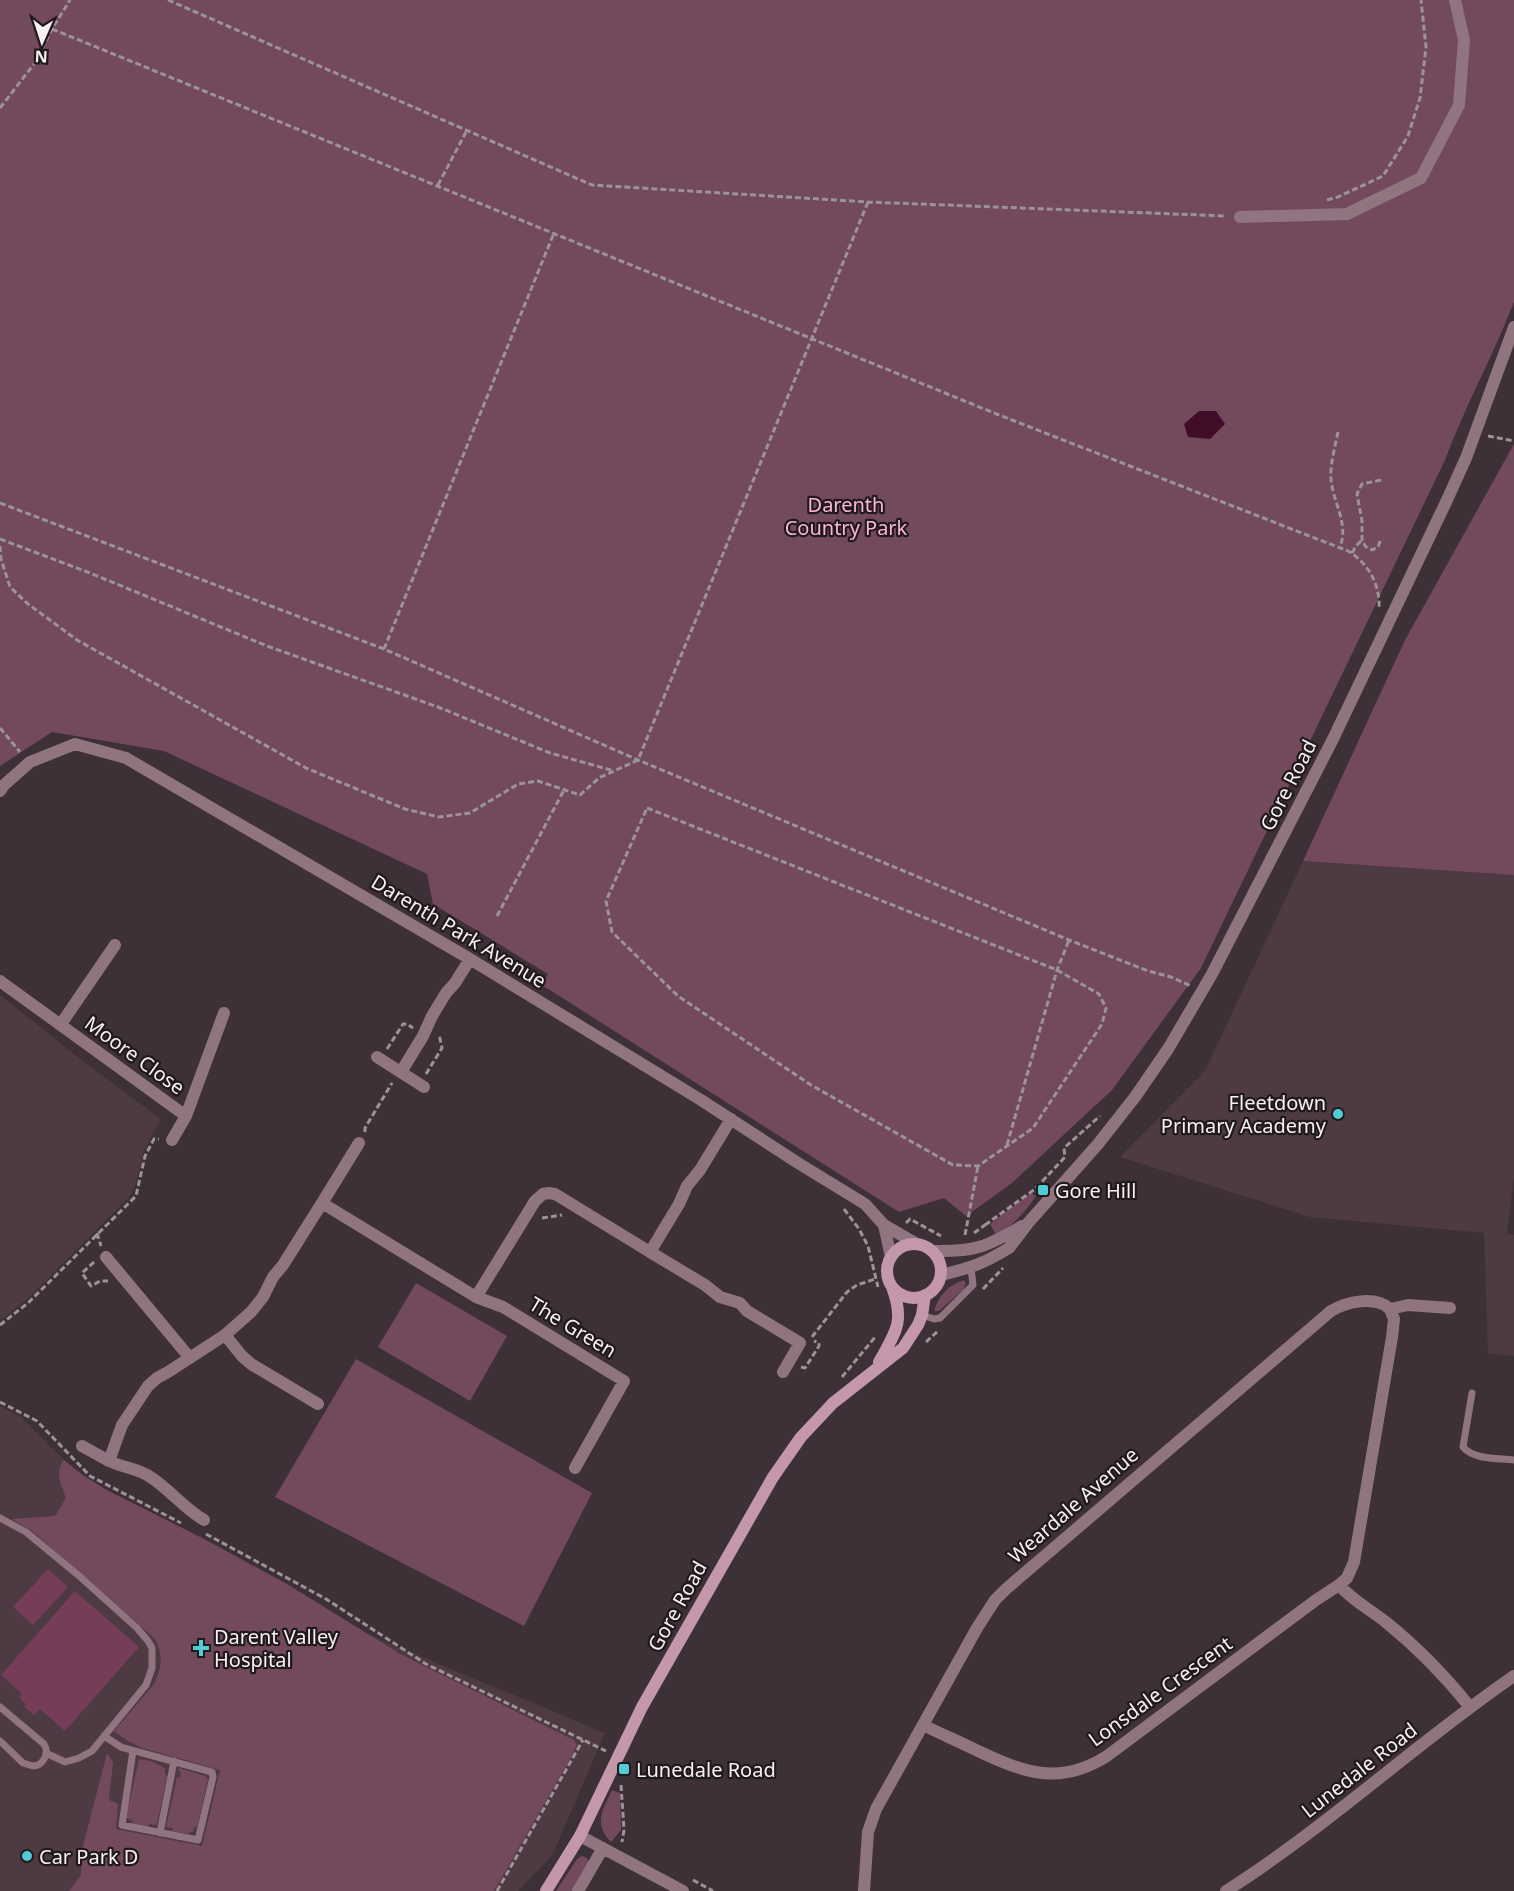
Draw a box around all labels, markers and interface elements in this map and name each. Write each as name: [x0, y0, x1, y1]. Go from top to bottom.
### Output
north arrow: [12, 12, 72, 72]
text: N: [34, 46, 48, 68]
park label: Darenth Country Park: [785, 491, 908, 541]
street label: Gore Road: [1253, 735, 1323, 835]
street label: Darenth Park Avenue: [366, 868, 552, 994]
street label: Moore Close: [80, 1010, 190, 1100]
place label: Fleetdown Primary Academy: [1161, 1089, 1327, 1139]
marker: Fleetdown Primary Academy: [1331, 1107, 1345, 1121]
place label: Gore Hill: [1055, 1177, 1136, 1204]
marker: Gore Hill: [1036, 1183, 1050, 1197]
street label: The Green: [524, 1290, 622, 1364]
street label: Weardale Avenue: [1002, 1441, 1144, 1569]
street label: Gore Road: [641, 1556, 713, 1656]
place label: Darent Valley Hospital: [214, 1623, 339, 1673]
street label: Lonsdale Crescent: [1083, 1630, 1237, 1752]
marker: Darent Valley Hospital: [192, 1639, 210, 1657]
street label: Lunedale Road: [1296, 1716, 1422, 1824]
place label: Lunedale Road: [636, 1756, 776, 1783]
marker: Lunedale Road: [617, 1762, 631, 1776]
place label: Car Park D: [39, 1843, 138, 1870]
marker: Car Park D: [20, 1849, 34, 1863]

